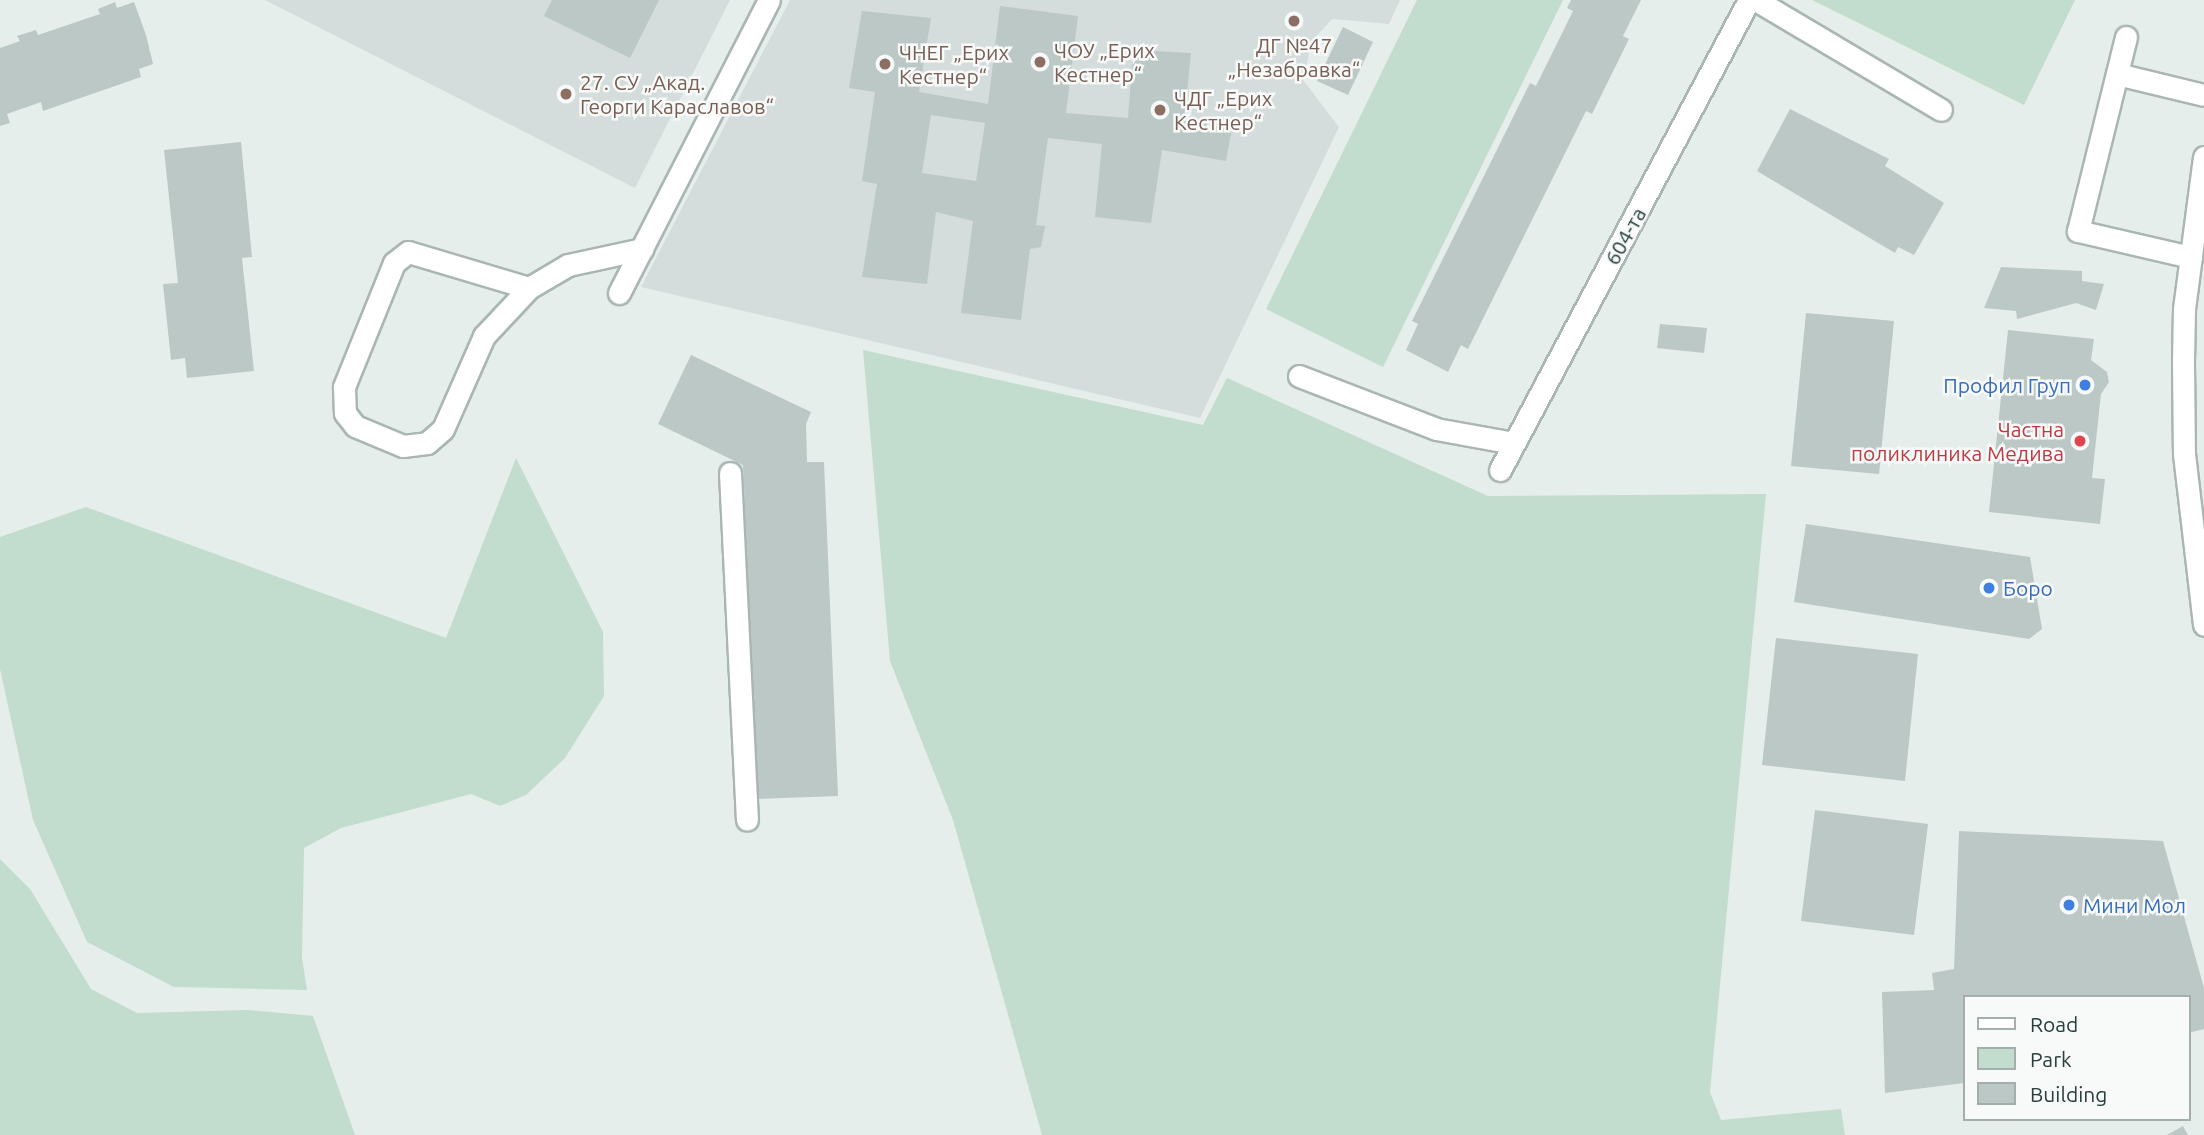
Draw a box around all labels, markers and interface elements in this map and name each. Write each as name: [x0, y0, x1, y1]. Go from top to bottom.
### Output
marker: ДГ №47 „Незабравка“: [1286, 13, 1302, 29]
place label: ДГ №47 „Незабравка“: [1228, 32, 1360, 82]
place label: ЧОУ „Ерих Кестнер“: [1054, 37, 1155, 87]
place label: ЧНЕГ „Ерих Кестнер“: [899, 39, 1009, 89]
marker: ЧОУ „Ерих Кестнер“: [1032, 54, 1048, 70]
marker: ЧНЕГ „Ерих Кестнер“: [877, 56, 893, 72]
place label: 27. СУ „Акад. Георги Караславов“: [580, 69, 774, 119]
place label: ЧДГ „Ерих Кестнер“: [1174, 85, 1272, 135]
marker: 27. СУ „Акад. Георги Караславов“: [558, 86, 574, 102]
marker: ЧДГ „Ерих Кестнер“: [1152, 102, 1168, 118]
street label: 604-та: [1599, 203, 1651, 269]
place label: Профил Груп: [1943, 372, 2071, 398]
marker: Профил Груп: [2077, 377, 2093, 393]
place label: Частна поликлиника Медива: [1851, 416, 2064, 466]
marker: Частна поликлиника Медива: [2070, 431, 2090, 451]
place label: Боро: [2003, 575, 2053, 601]
marker: Боро: [1981, 580, 1997, 596]
place label: Мини Мол: [2083, 892, 2186, 918]
marker: Мини Мол: [2061, 897, 2077, 913]
legend: [1962, 995, 2190, 1121]
text: Road: [2030, 1012, 2078, 1036]
text: Park: [2030, 1047, 2072, 1071]
text: Building: [2030, 1082, 2107, 1106]

